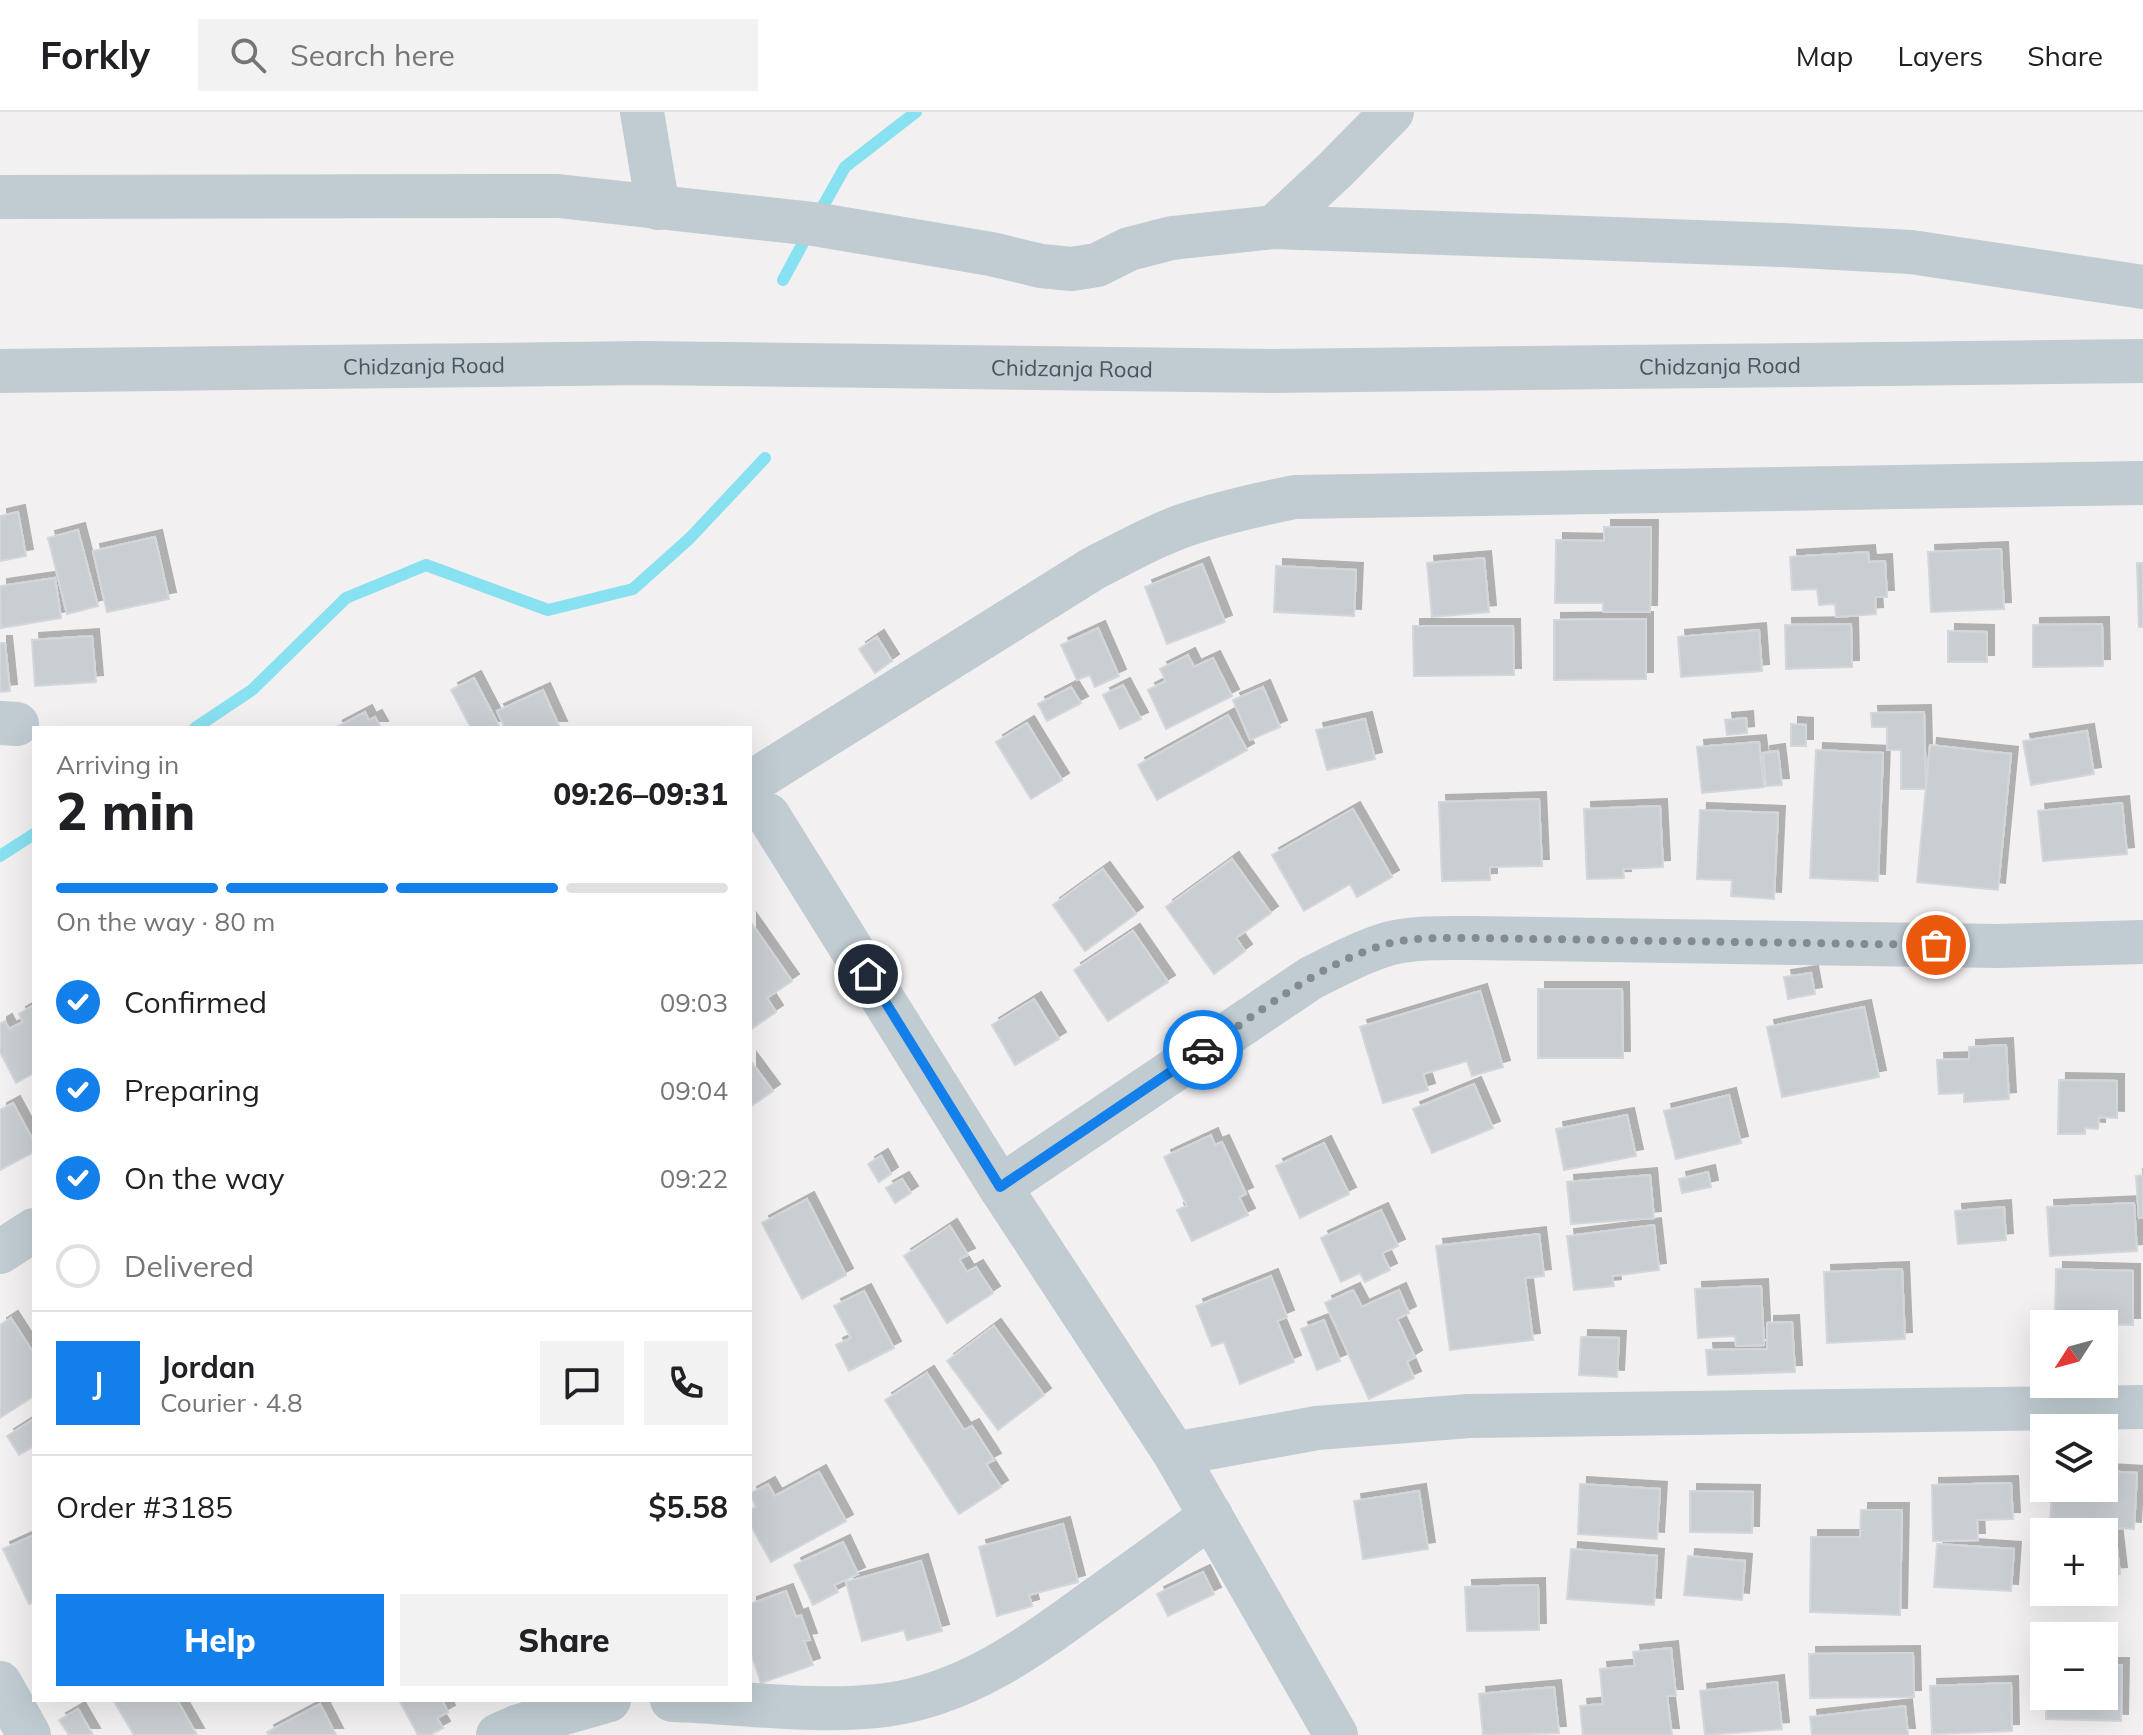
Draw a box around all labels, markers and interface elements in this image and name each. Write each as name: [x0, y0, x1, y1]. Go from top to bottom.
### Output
search box: [198, 19, 758, 91]
text: Forkly: [40, 31, 150, 79]
icon: search: [226, 33, 270, 77]
text: Search here: [290, 36, 455, 74]
text: Map: [1796, 38, 1853, 73]
text: Layers: [1897, 38, 1983, 73]
text: Share: [2027, 38, 2103, 73]
street label: Chidzanja Road: [343, 351, 505, 381]
street label: Chidzanja Road: [1639, 351, 1801, 381]
street label: Chidzanja Road: [991, 353, 1153, 383]
text: Arriving in: [56, 748, 179, 781]
text: 09:26–09:31: [553, 775, 728, 813]
text: 2 min: [56, 778, 195, 843]
text: On the way · 80 m: [56, 905, 275, 938]
pin: [1902, 911, 1970, 979]
icon: bag: [1914, 923, 1958, 967]
pin: [834, 940, 902, 1008]
icon: home: [846, 952, 890, 996]
icon: check: [56, 980, 100, 1024]
text: Confirmed: [124, 983, 267, 1021]
text: 09:03: [660, 986, 728, 1019]
courier: [1163, 1010, 1243, 1090]
icon: car: [1181, 1028, 1225, 1072]
icon: check: [56, 1068, 100, 1112]
text: Preparing: [124, 1071, 260, 1109]
text: 09:04: [660, 1074, 728, 1107]
icon: check: [56, 1156, 100, 1200]
text: On the way: [124, 1159, 284, 1197]
text: 09:22: [660, 1162, 728, 1195]
text: Delivered: [124, 1247, 254, 1285]
north arrow: [2030, 1310, 2118, 1398]
map controls: [2030, 1310, 2118, 1710]
button: chat: [540, 1341, 624, 1425]
button: phone: [644, 1341, 728, 1425]
text: Jordan: [160, 1348, 255, 1386]
text: J: [93, 1364, 103, 1402]
text: Courier · 4.8: [160, 1386, 303, 1419]
button: layers: [2030, 1414, 2118, 1502]
text: Order #3185: [56, 1488, 233, 1526]
text: $5.58: [649, 1488, 728, 1526]
button: +: [2030, 1518, 2118, 1606]
button: Help: [56, 1594, 384, 1686]
button: Share: [400, 1594, 728, 1686]
button: −: [2030, 1622, 2118, 1710]

